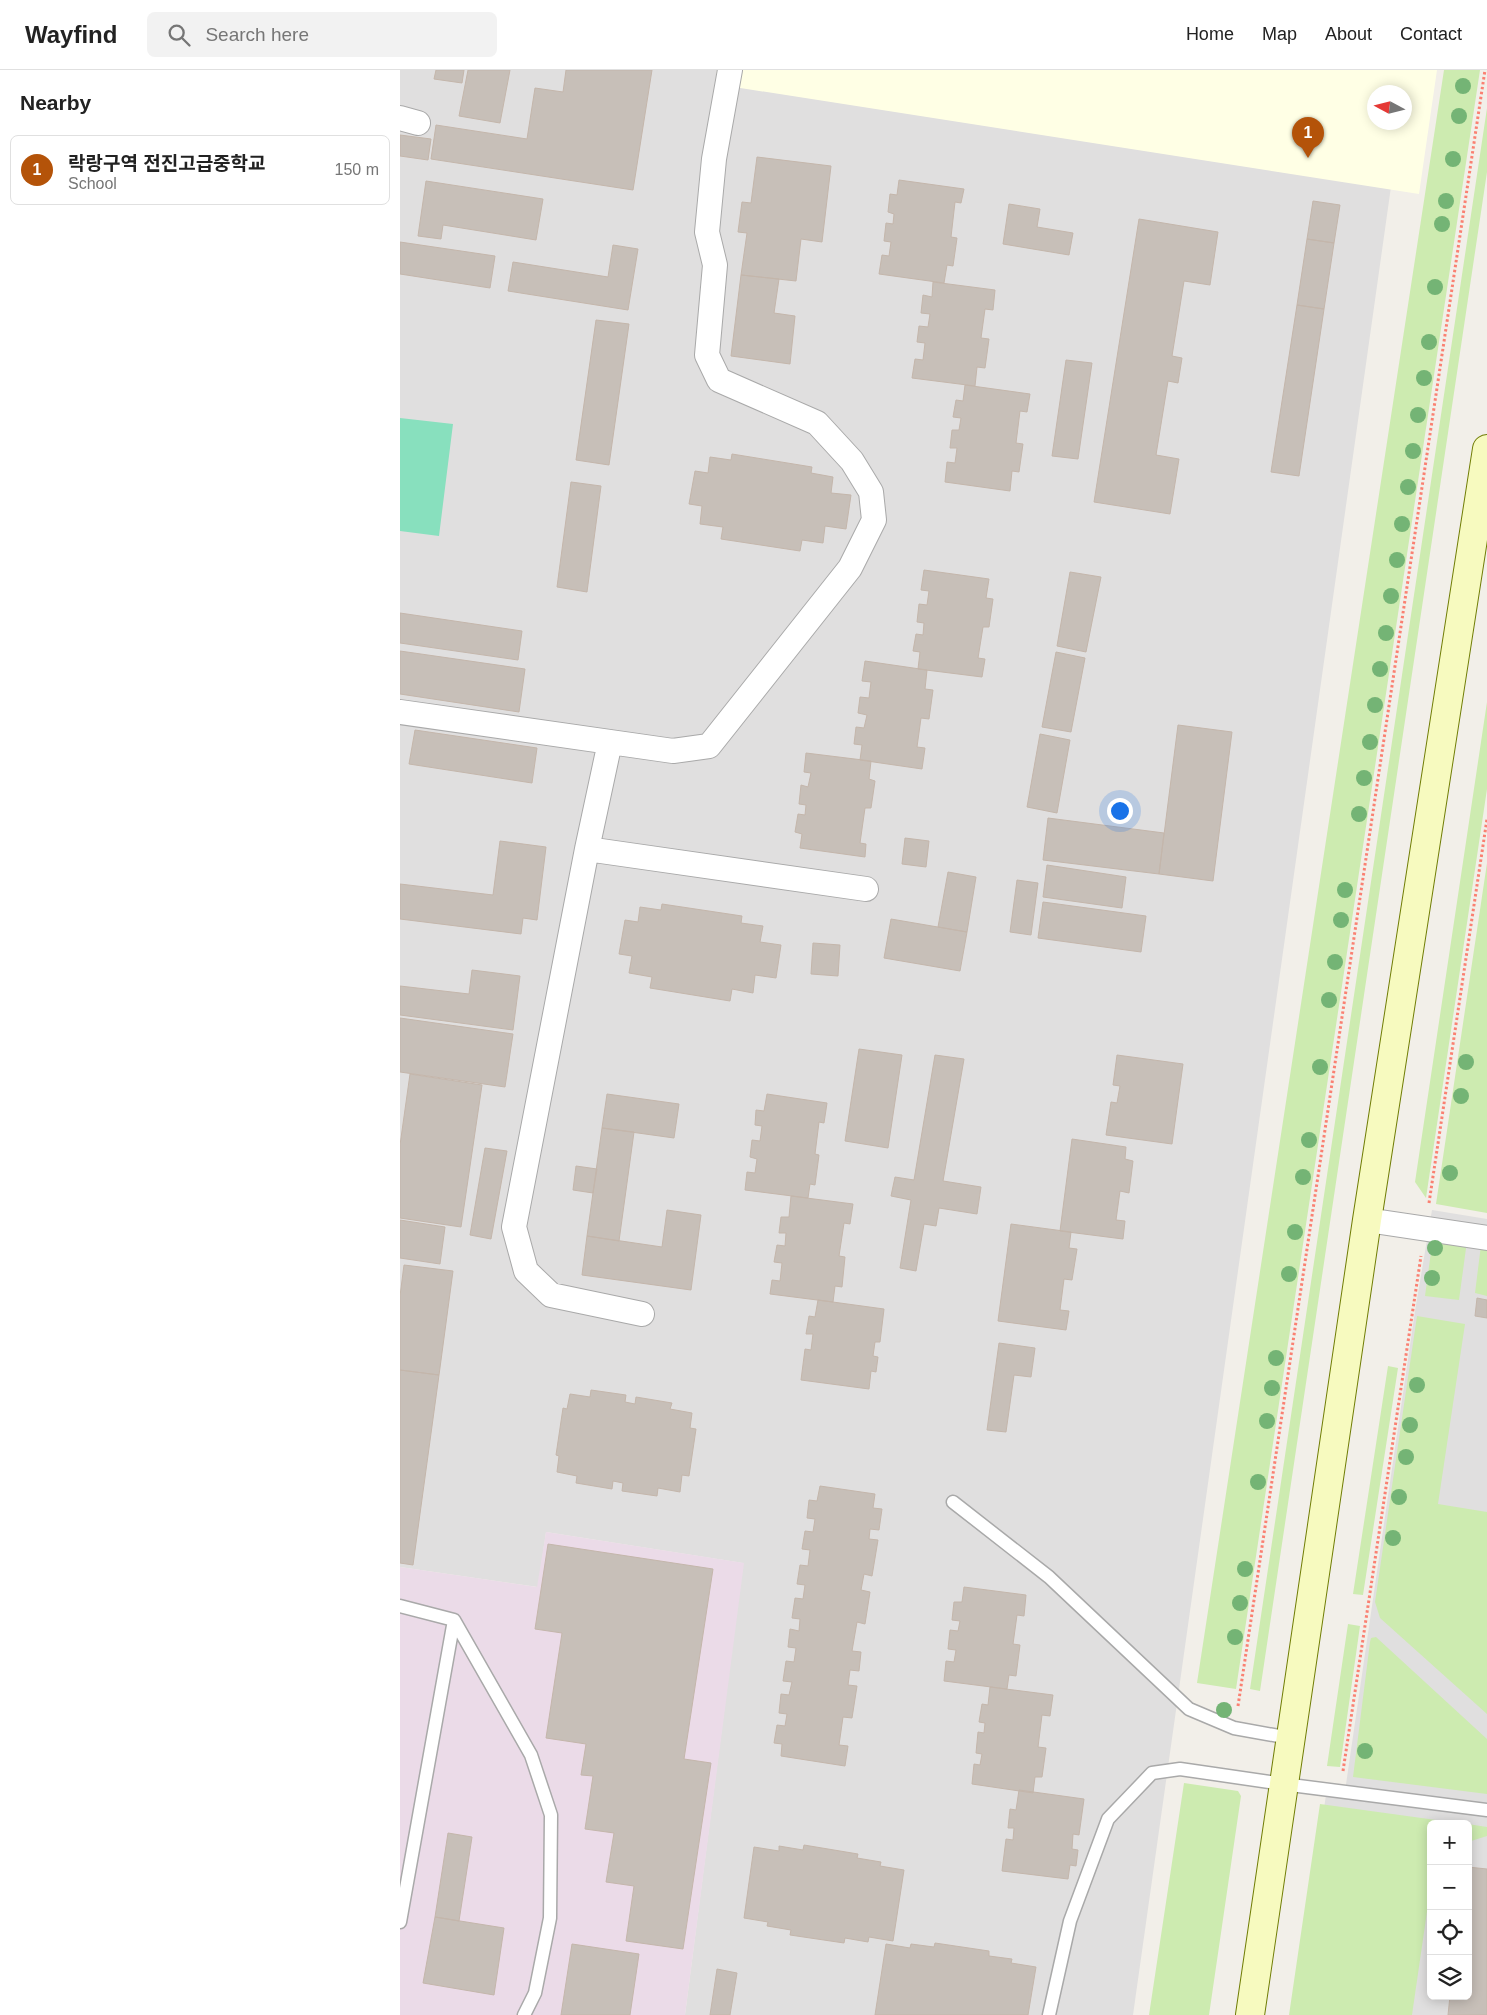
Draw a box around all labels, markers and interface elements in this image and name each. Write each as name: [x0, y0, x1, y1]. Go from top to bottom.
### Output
search box: [147, 12, 497, 57]
text: Wayfind: [25, 21, 117, 48]
icon: search: [165, 21, 193, 49]
text: Search here: [205, 24, 309, 45]
text: Home: [1186, 24, 1234, 44]
text: Map: [1262, 24, 1297, 44]
text: About: [1325, 24, 1372, 44]
text: Contact: [1400, 24, 1462, 44]
north arrow: [1367, 85, 1412, 130]
text: Nearby: [20, 91, 91, 114]
pin: 1: [1292, 117, 1324, 158]
text: 락랑구역 전진고급중학교: [68, 153, 266, 174]
text: 1: [33, 161, 41, 178]
text: 150 m: [335, 161, 379, 178]
text: School: [68, 175, 117, 192]
your location: [1107, 798, 1133, 824]
map controls: [1427, 1820, 1472, 2000]
button: +: [1427, 1820, 1472, 1865]
button: −: [1427, 1865, 1472, 1910]
button: locate: [1427, 1910, 1472, 1955]
button: layers: [1427, 1955, 1472, 2000]

